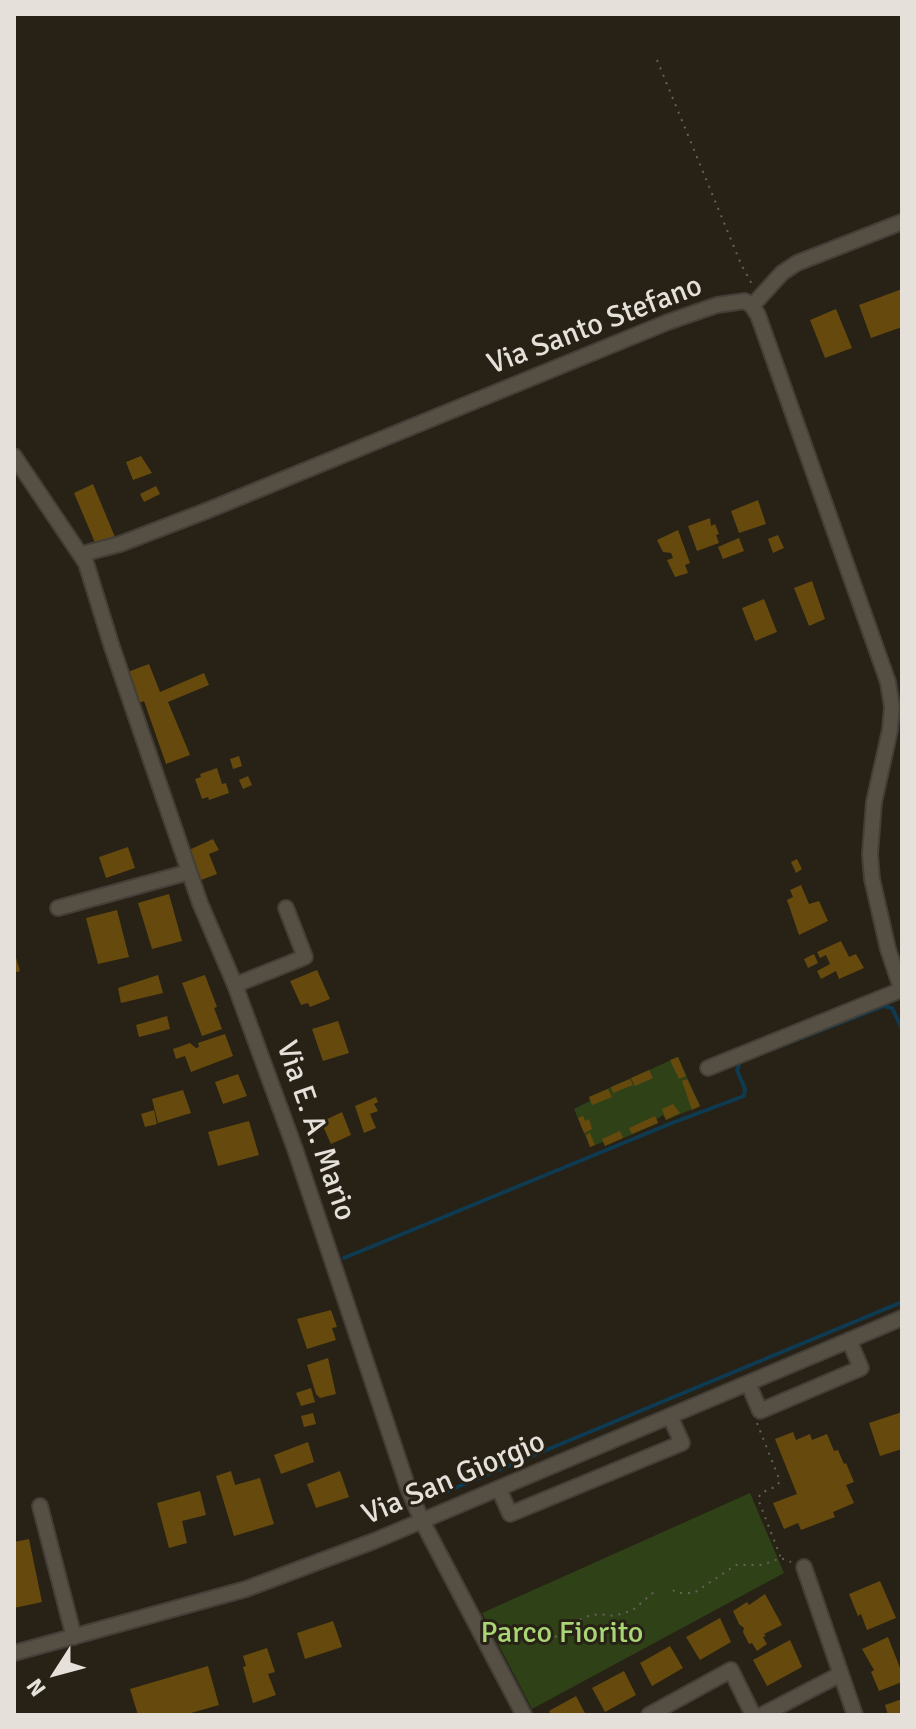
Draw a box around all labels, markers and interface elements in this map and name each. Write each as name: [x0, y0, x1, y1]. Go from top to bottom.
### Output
street label: Via Santo Stefano: [483, 269, 707, 383]
street label: Via E. A. Mario: [267, 1037, 363, 1225]
street label: Via San Giorgio: [357, 1424, 551, 1534]
park label: Parco Fiorito: [481, 1616, 643, 1652]
north arrow: [16, 1633, 96, 1713]
text: N: [21, 1673, 52, 1702]

